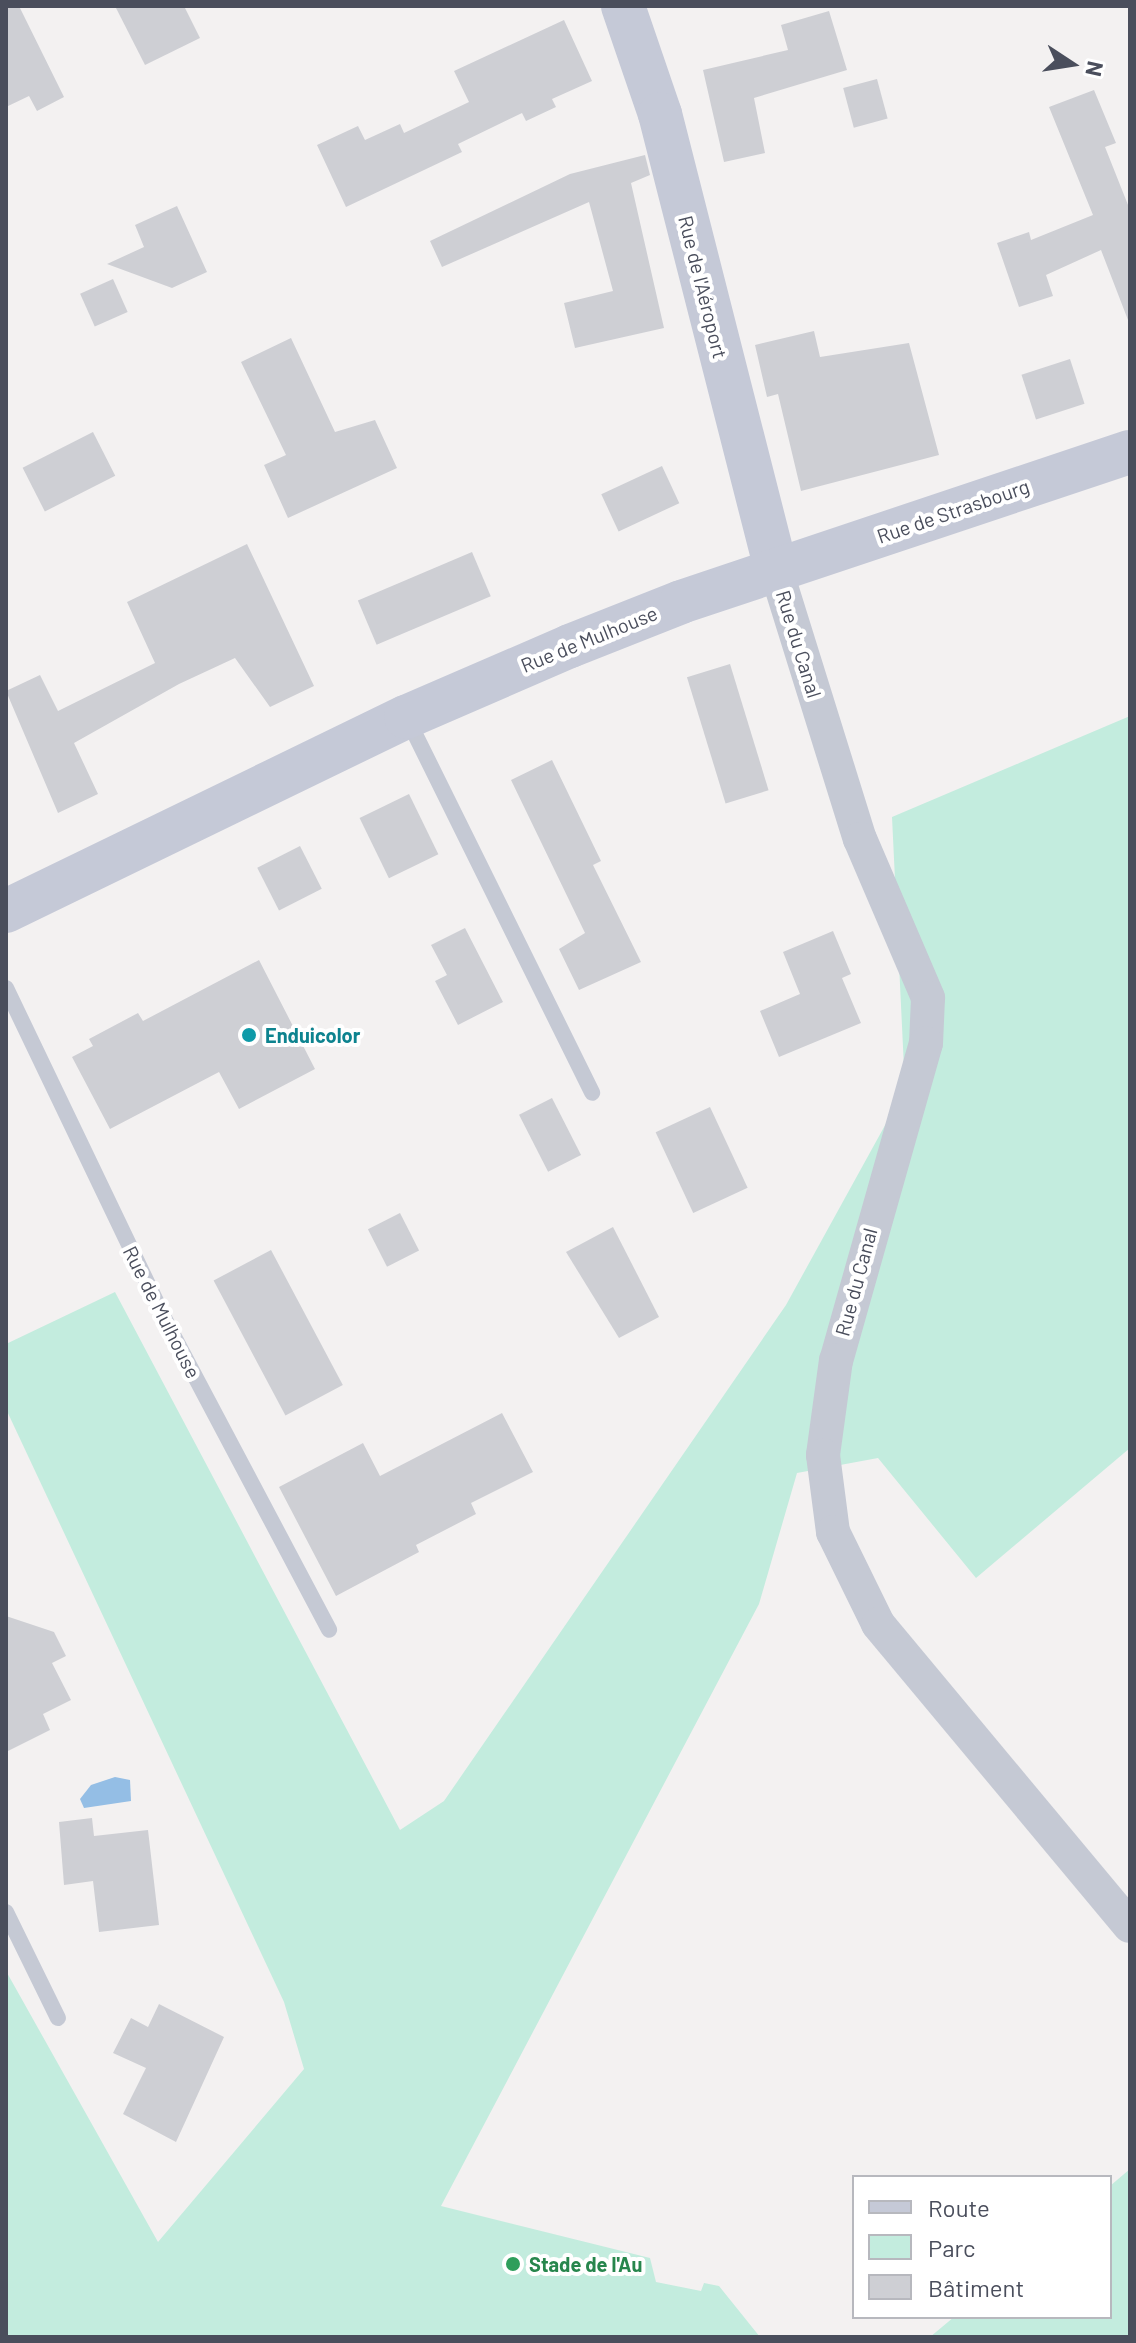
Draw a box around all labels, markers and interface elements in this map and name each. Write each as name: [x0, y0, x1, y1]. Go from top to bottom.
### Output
north arrow: [1032, 24, 1112, 104]
text: N: [1081, 59, 1110, 79]
street label: Rue de l'Aéroport: [674, 213, 732, 361]
street label: Rue de Strasbourg: [874, 474, 1032, 548]
street label: Rue du Canal: [771, 587, 827, 701]
street label: Rue de Mulhouse: [517, 601, 661, 677]
place label: Enduicolor: [265, 1023, 360, 1047]
marker: Enduicolor: [240, 1026, 258, 1044]
street label: Rue du Canal: [830, 1225, 882, 1339]
street label: Rue de Mulhouse: [118, 1242, 206, 1382]
legend: [852, 2175, 1112, 2319]
text: Route: [928, 2193, 990, 2222]
text: Parc: [928, 2233, 976, 2262]
place label: Stade de l'Au: [529, 2252, 642, 2276]
marker: Stade de l'Au: [504, 2255, 522, 2273]
text: Bâtiment: [928, 2273, 1024, 2302]

